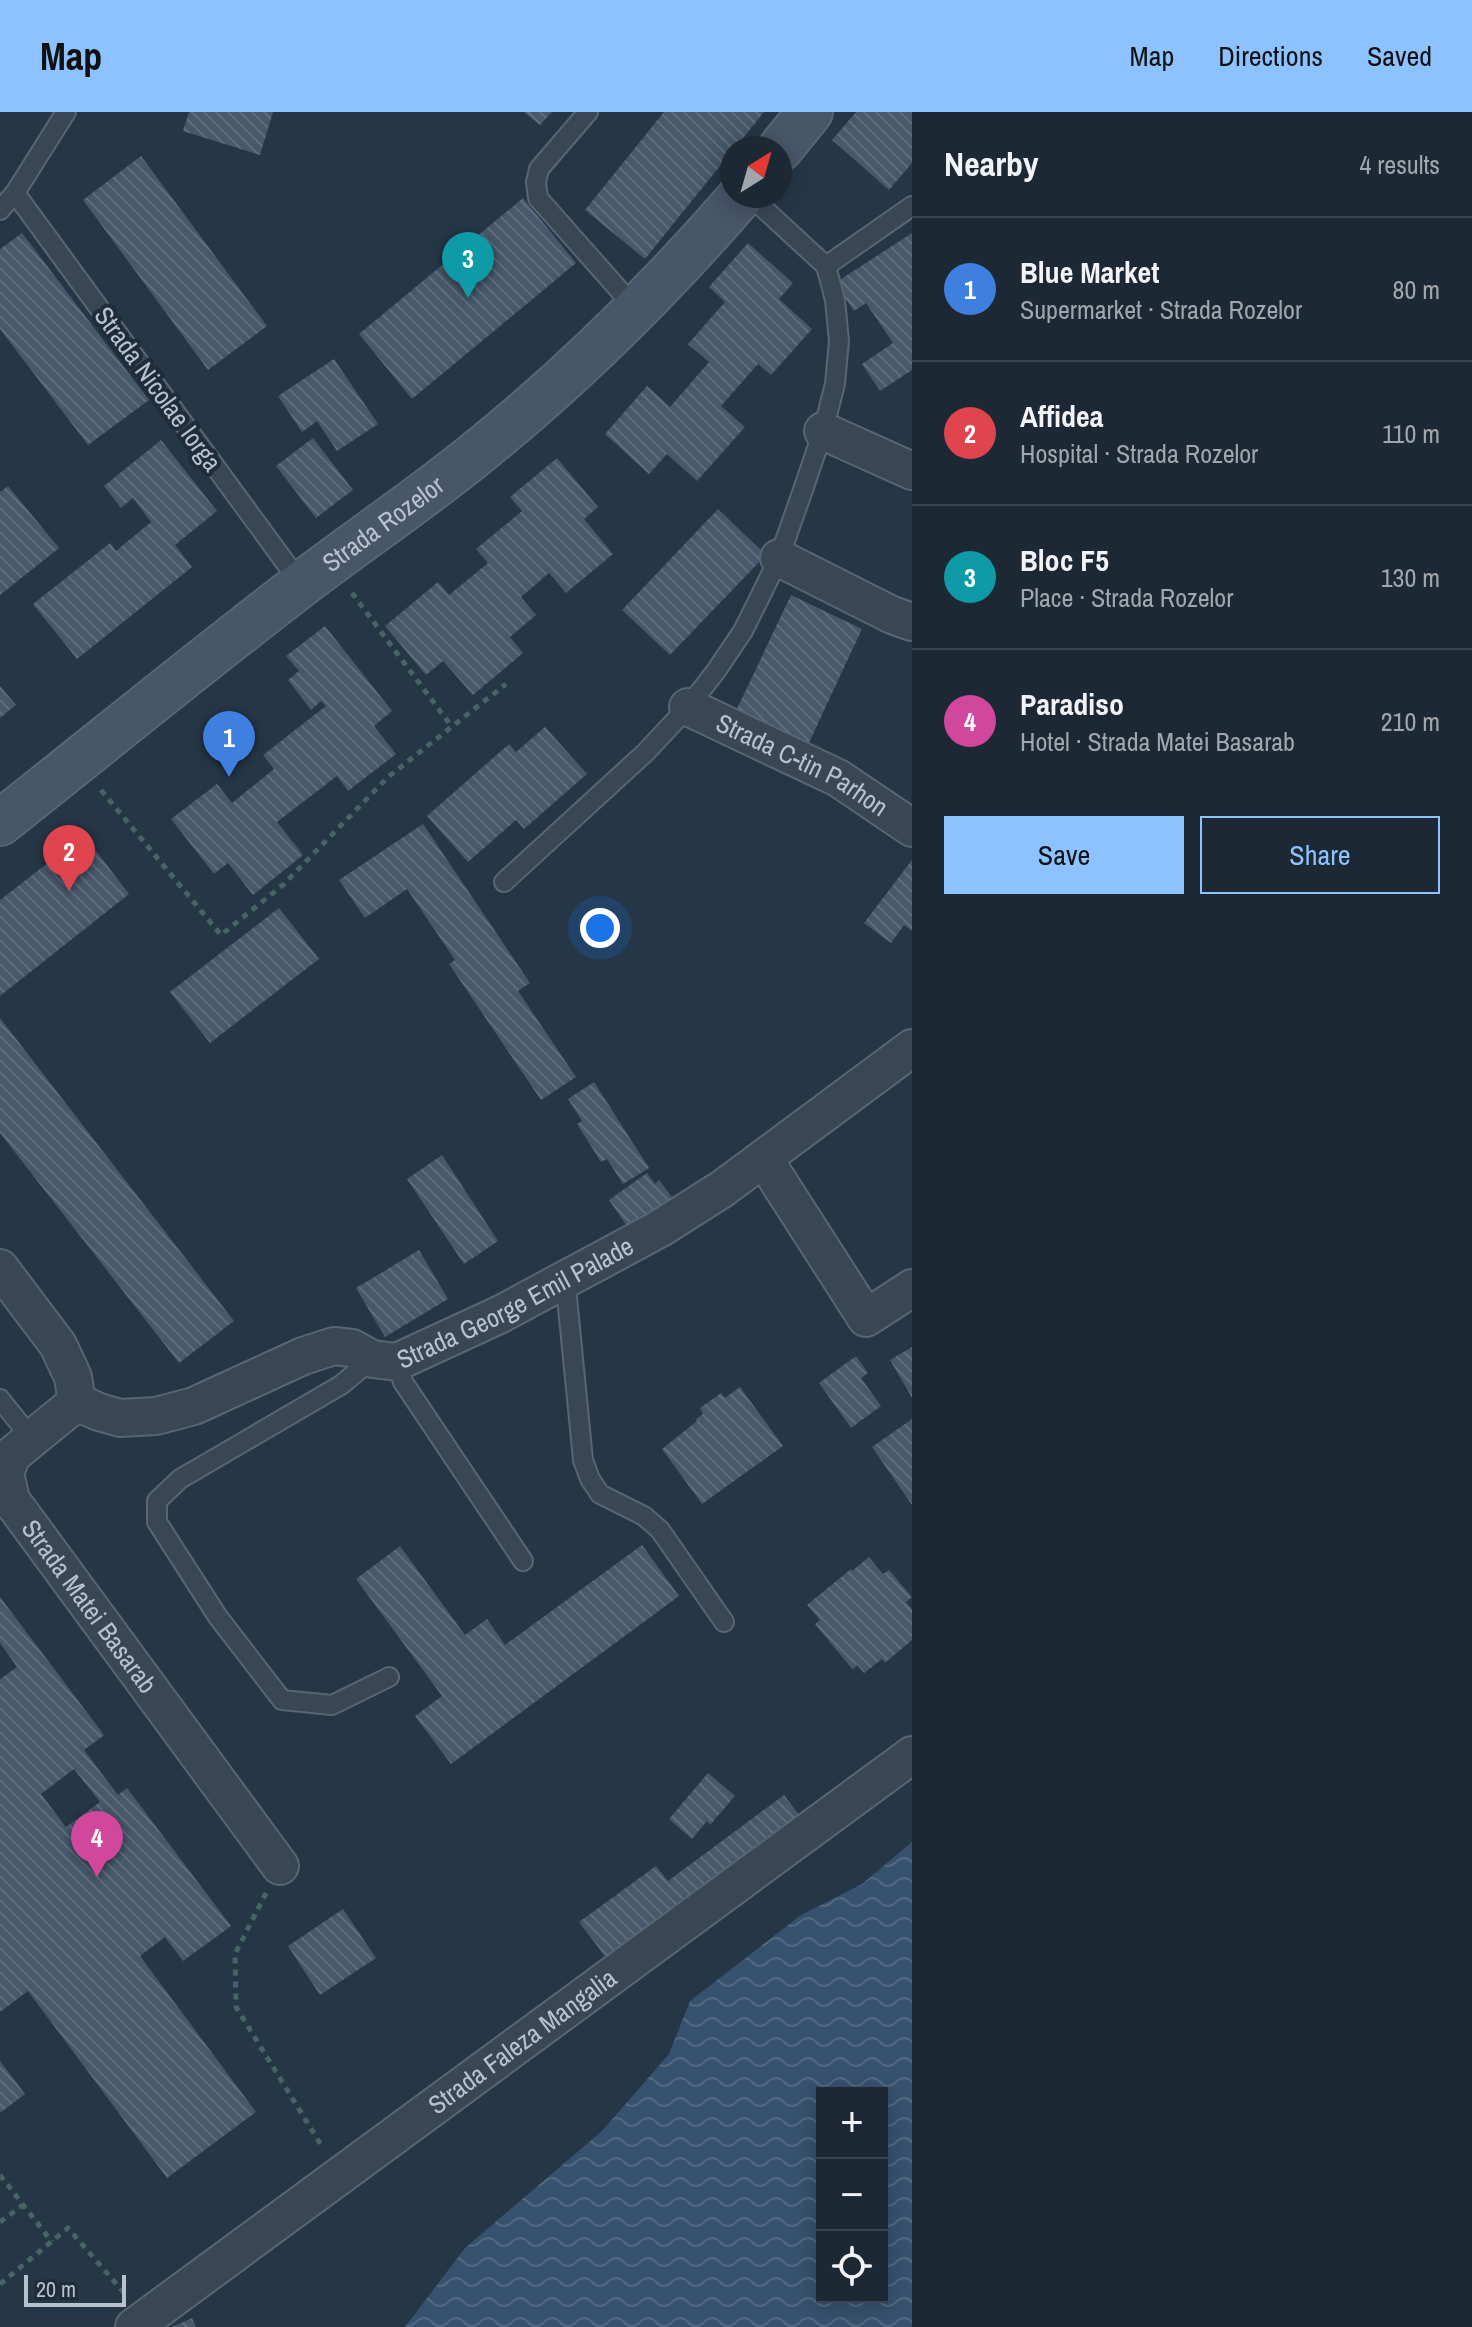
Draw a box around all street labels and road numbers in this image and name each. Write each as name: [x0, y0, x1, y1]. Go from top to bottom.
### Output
street label: Strada Nicolae Iorga: [87, 299, 230, 478]
street label: Strada Rozelor: [315, 467, 451, 580]
street label: Strada C-tin Parhon: [711, 705, 895, 824]
street label: Strada George Emil Palade: [391, 1228, 639, 1377]
street label: Strada Matei Basarab: [14, 1512, 165, 1700]
street label: Strada Faleza Mangalia: [421, 1960, 623, 2122]

